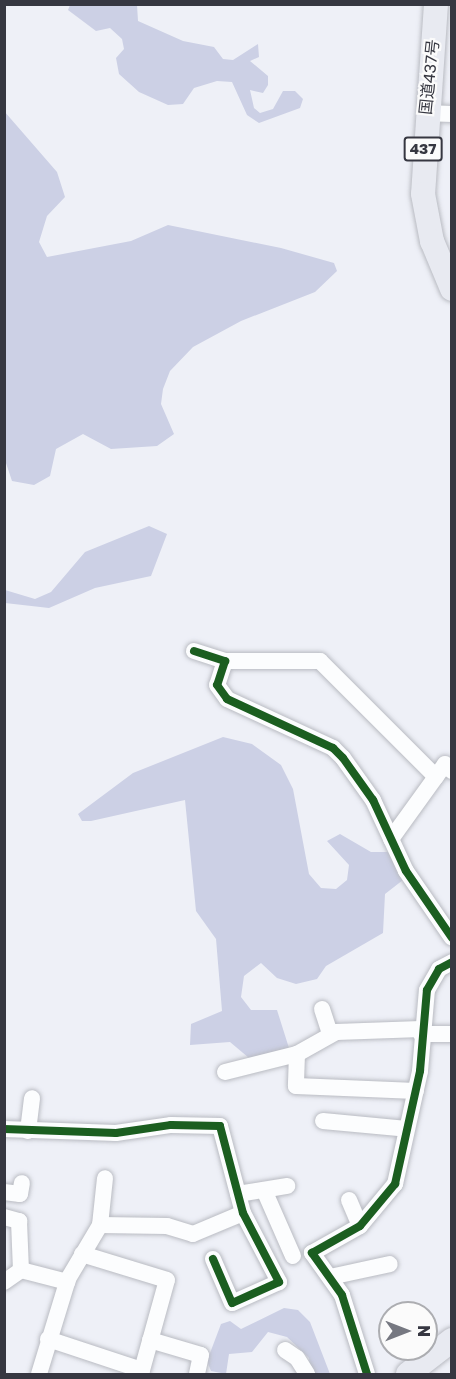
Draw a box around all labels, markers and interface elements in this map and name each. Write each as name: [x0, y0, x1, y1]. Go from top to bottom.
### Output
street label: 国道437号: [416, 38, 442, 116]
road number: 437: [404, 137, 442, 161]
north arrow: [378, 1301, 438, 1361]
text: N: [414, 1325, 434, 1337]

